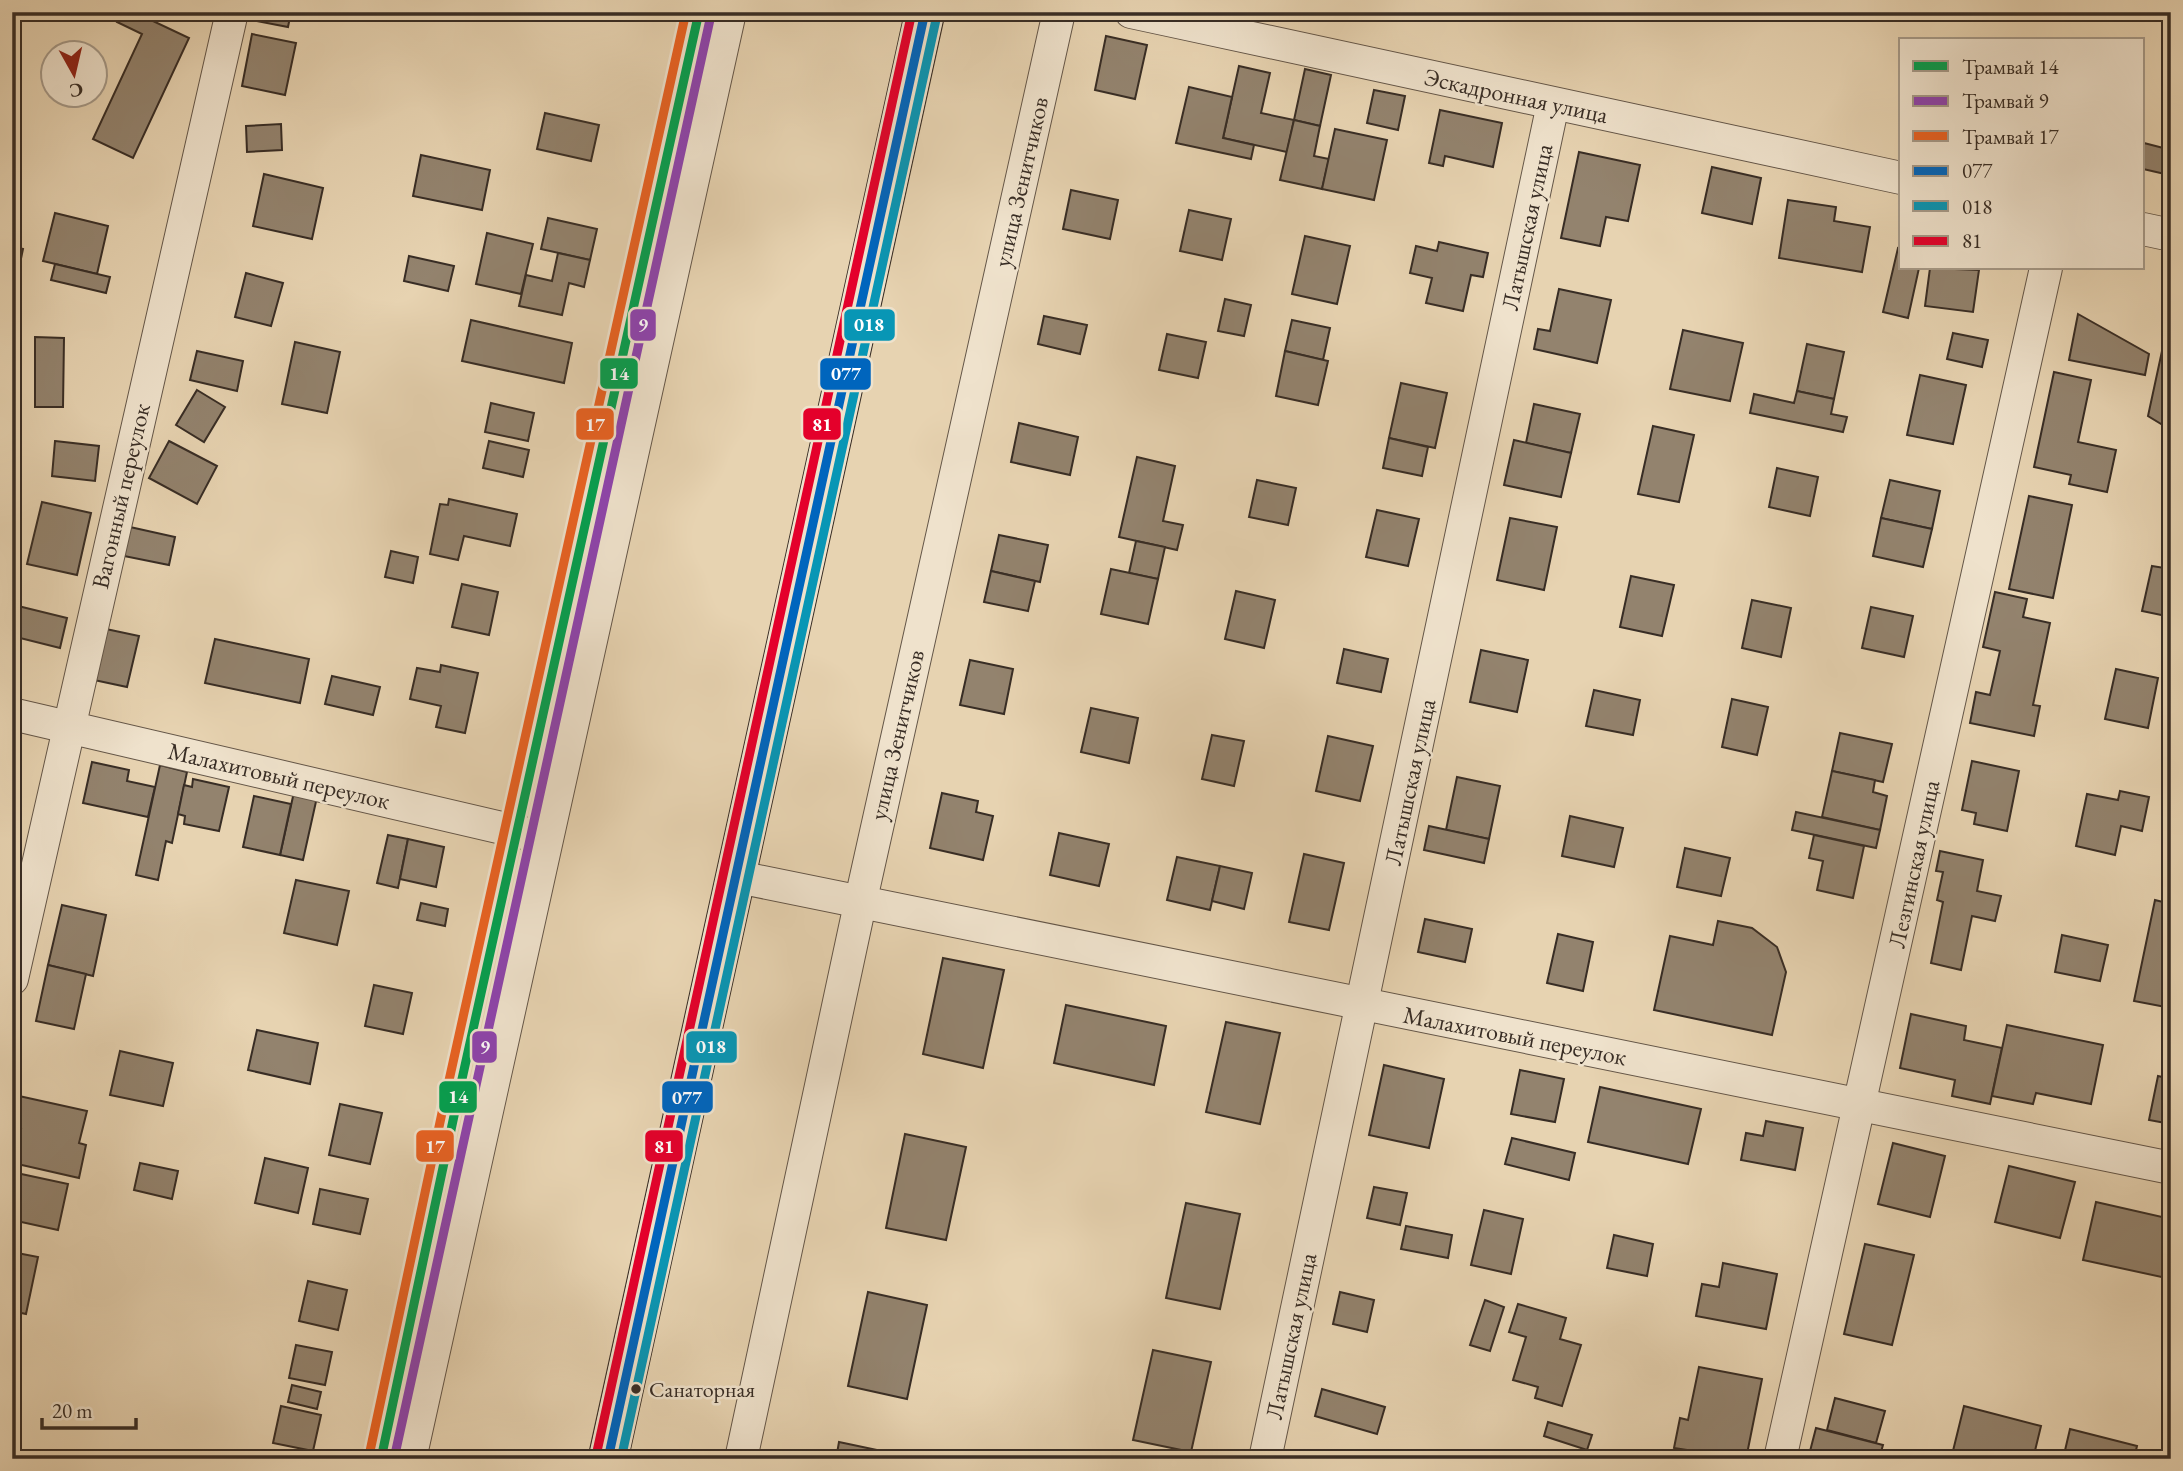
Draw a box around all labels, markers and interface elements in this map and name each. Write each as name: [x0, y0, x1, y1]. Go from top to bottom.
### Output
north arrow: [38, 38, 108, 108]
legend: [1899, 38, 2144, 270]
text: Трамвай 14: [1962, 53, 2060, 80]
street label: Эскадронная улица: [1421, 61, 1611, 130]
text: С: [68, 77, 85, 104]
text: Трамвай 9: [1962, 87, 2049, 114]
street label: улица Зенитчиков: [986, 94, 1055, 270]
text: Трамвай 17: [1962, 123, 2060, 150]
street label: Латышская улица: [1494, 140, 1559, 313]
text: 077: [1962, 157, 1993, 184]
text: 018: [1962, 193, 1992, 220]
text: 81: [1962, 227, 1982, 254]
line badge: 9: [629, 308, 657, 342]
line badge: 018: [843, 308, 896, 342]
text: 9: [638, 312, 648, 337]
text: 018: [854, 312, 884, 337]
line badge: 14: [599, 357, 639, 390]
line badge: 077: [819, 357, 872, 391]
text: 14: [609, 361, 630, 386]
text: 077: [831, 361, 862, 386]
street label: Вагонный переулок: [84, 400, 157, 592]
line badge: 17: [575, 407, 615, 441]
line badge: 81: [802, 407, 842, 441]
text: 17: [585, 412, 606, 437]
text: 81: [812, 412, 832, 437]
street label: улица Зенитчиков: [862, 647, 931, 823]
street label: Латышская улица: [1377, 695, 1442, 868]
street label: Малахитовый переулок: [165, 735, 394, 816]
street label: Лезгинская улица: [1881, 777, 1947, 951]
street label: Малахитовый переулок: [1401, 999, 1630, 1072]
line badge: 9: [471, 1030, 498, 1064]
line badge: 018: [685, 1030, 738, 1064]
text: 9: [480, 1034, 490, 1059]
text: 018: [696, 1034, 726, 1059]
line badge: 14: [438, 1080, 478, 1114]
line badge: 077: [661, 1080, 714, 1114]
text: 14: [448, 1084, 469, 1109]
text: 077: [672, 1085, 703, 1110]
line badge: 17: [415, 1129, 455, 1163]
line badge: 81: [644, 1129, 684, 1163]
text: 17: [425, 1134, 446, 1159]
text: 81: [654, 1134, 674, 1159]
street label: Латышская улица: [1258, 1249, 1323, 1422]
place label: Санаторная: [649, 1375, 755, 1404]
marker: Санаторная: [629, 1382, 643, 1396]
scale bar: [42, 1387, 136, 1431]
text: 20 m: [52, 1397, 93, 1424]

